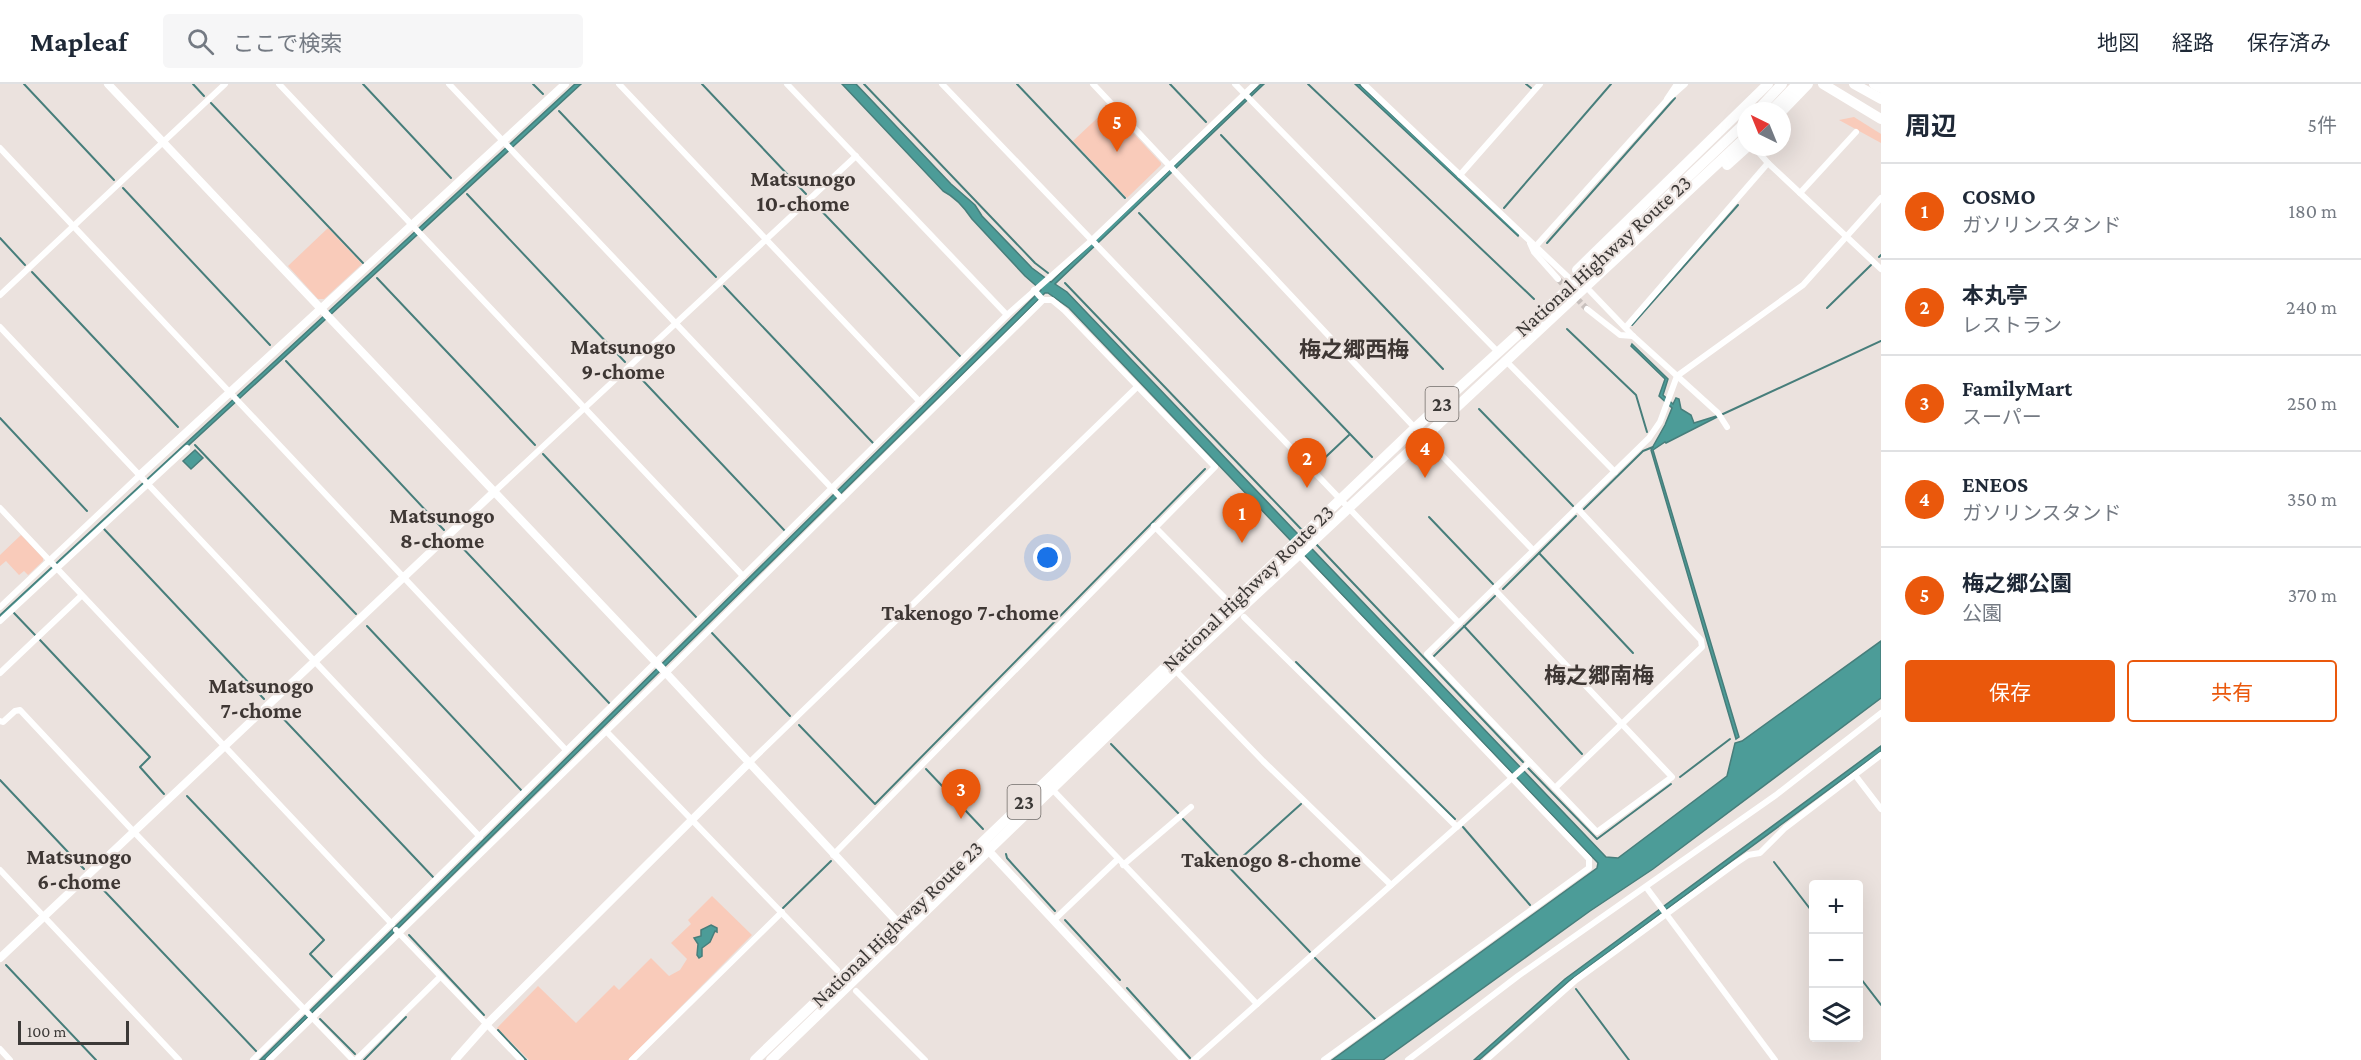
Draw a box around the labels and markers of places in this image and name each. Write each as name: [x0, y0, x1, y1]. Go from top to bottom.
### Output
pin: 5: [1098, 103, 1136, 152]
pin: 4: [1406, 428, 1444, 478]
pin: 2: [1288, 438, 1326, 488]
pin: 1: [1222, 494, 1262, 543]
pin: 3: [942, 770, 980, 819]

